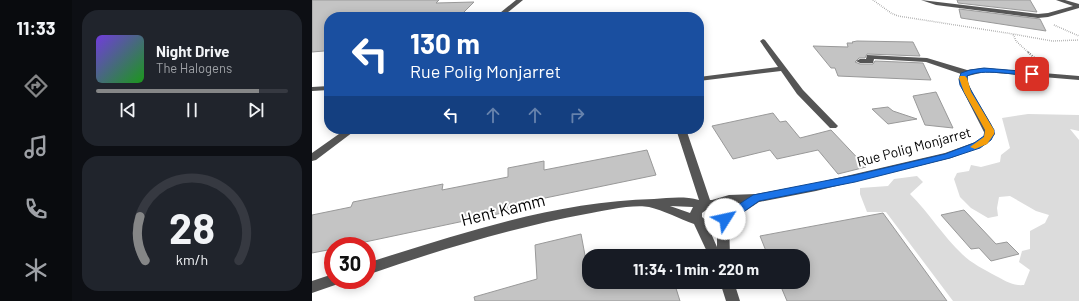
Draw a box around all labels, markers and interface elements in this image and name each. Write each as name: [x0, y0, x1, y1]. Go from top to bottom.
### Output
text: 11:33: [17, 17, 55, 39]
text: 130 m: [410, 26, 480, 60]
icon: left: [344, 28, 396, 80]
text: Night Drive: [156, 42, 229, 60]
pin: [1015, 57, 1049, 91]
text: The Halogens: [156, 60, 232, 76]
text: Rue Polig Monjarret: [410, 60, 561, 82]
icon: arrive: [1021, 63, 1043, 85]
icon: directions: [22, 72, 50, 100]
icon: previous: [117, 99, 139, 121]
icon: pause: [181, 99, 203, 121]
icon: next: [245, 99, 267, 121]
icon: left: [440, 104, 462, 126]
icon: ahead: [482, 104, 504, 126]
icon: ahead: [524, 104, 546, 126]
icon: right: [566, 104, 588, 126]
street label: Rue Polig Monjarret: [855, 123, 973, 170]
icon: music: [22, 133, 50, 161]
street label: Hent Kamm: [459, 189, 547, 229]
icon: phone: [22, 195, 50, 223]
position arrow: [704, 198, 746, 240]
text: 28: [169, 202, 215, 252]
speed limit sign: 30: [324, 237, 376, 289]
text: km/h: [176, 251, 208, 268]
icon: climate: [22, 256, 50, 284]
text: 11:34 · 1 min · 220 m: [633, 260, 759, 278]

